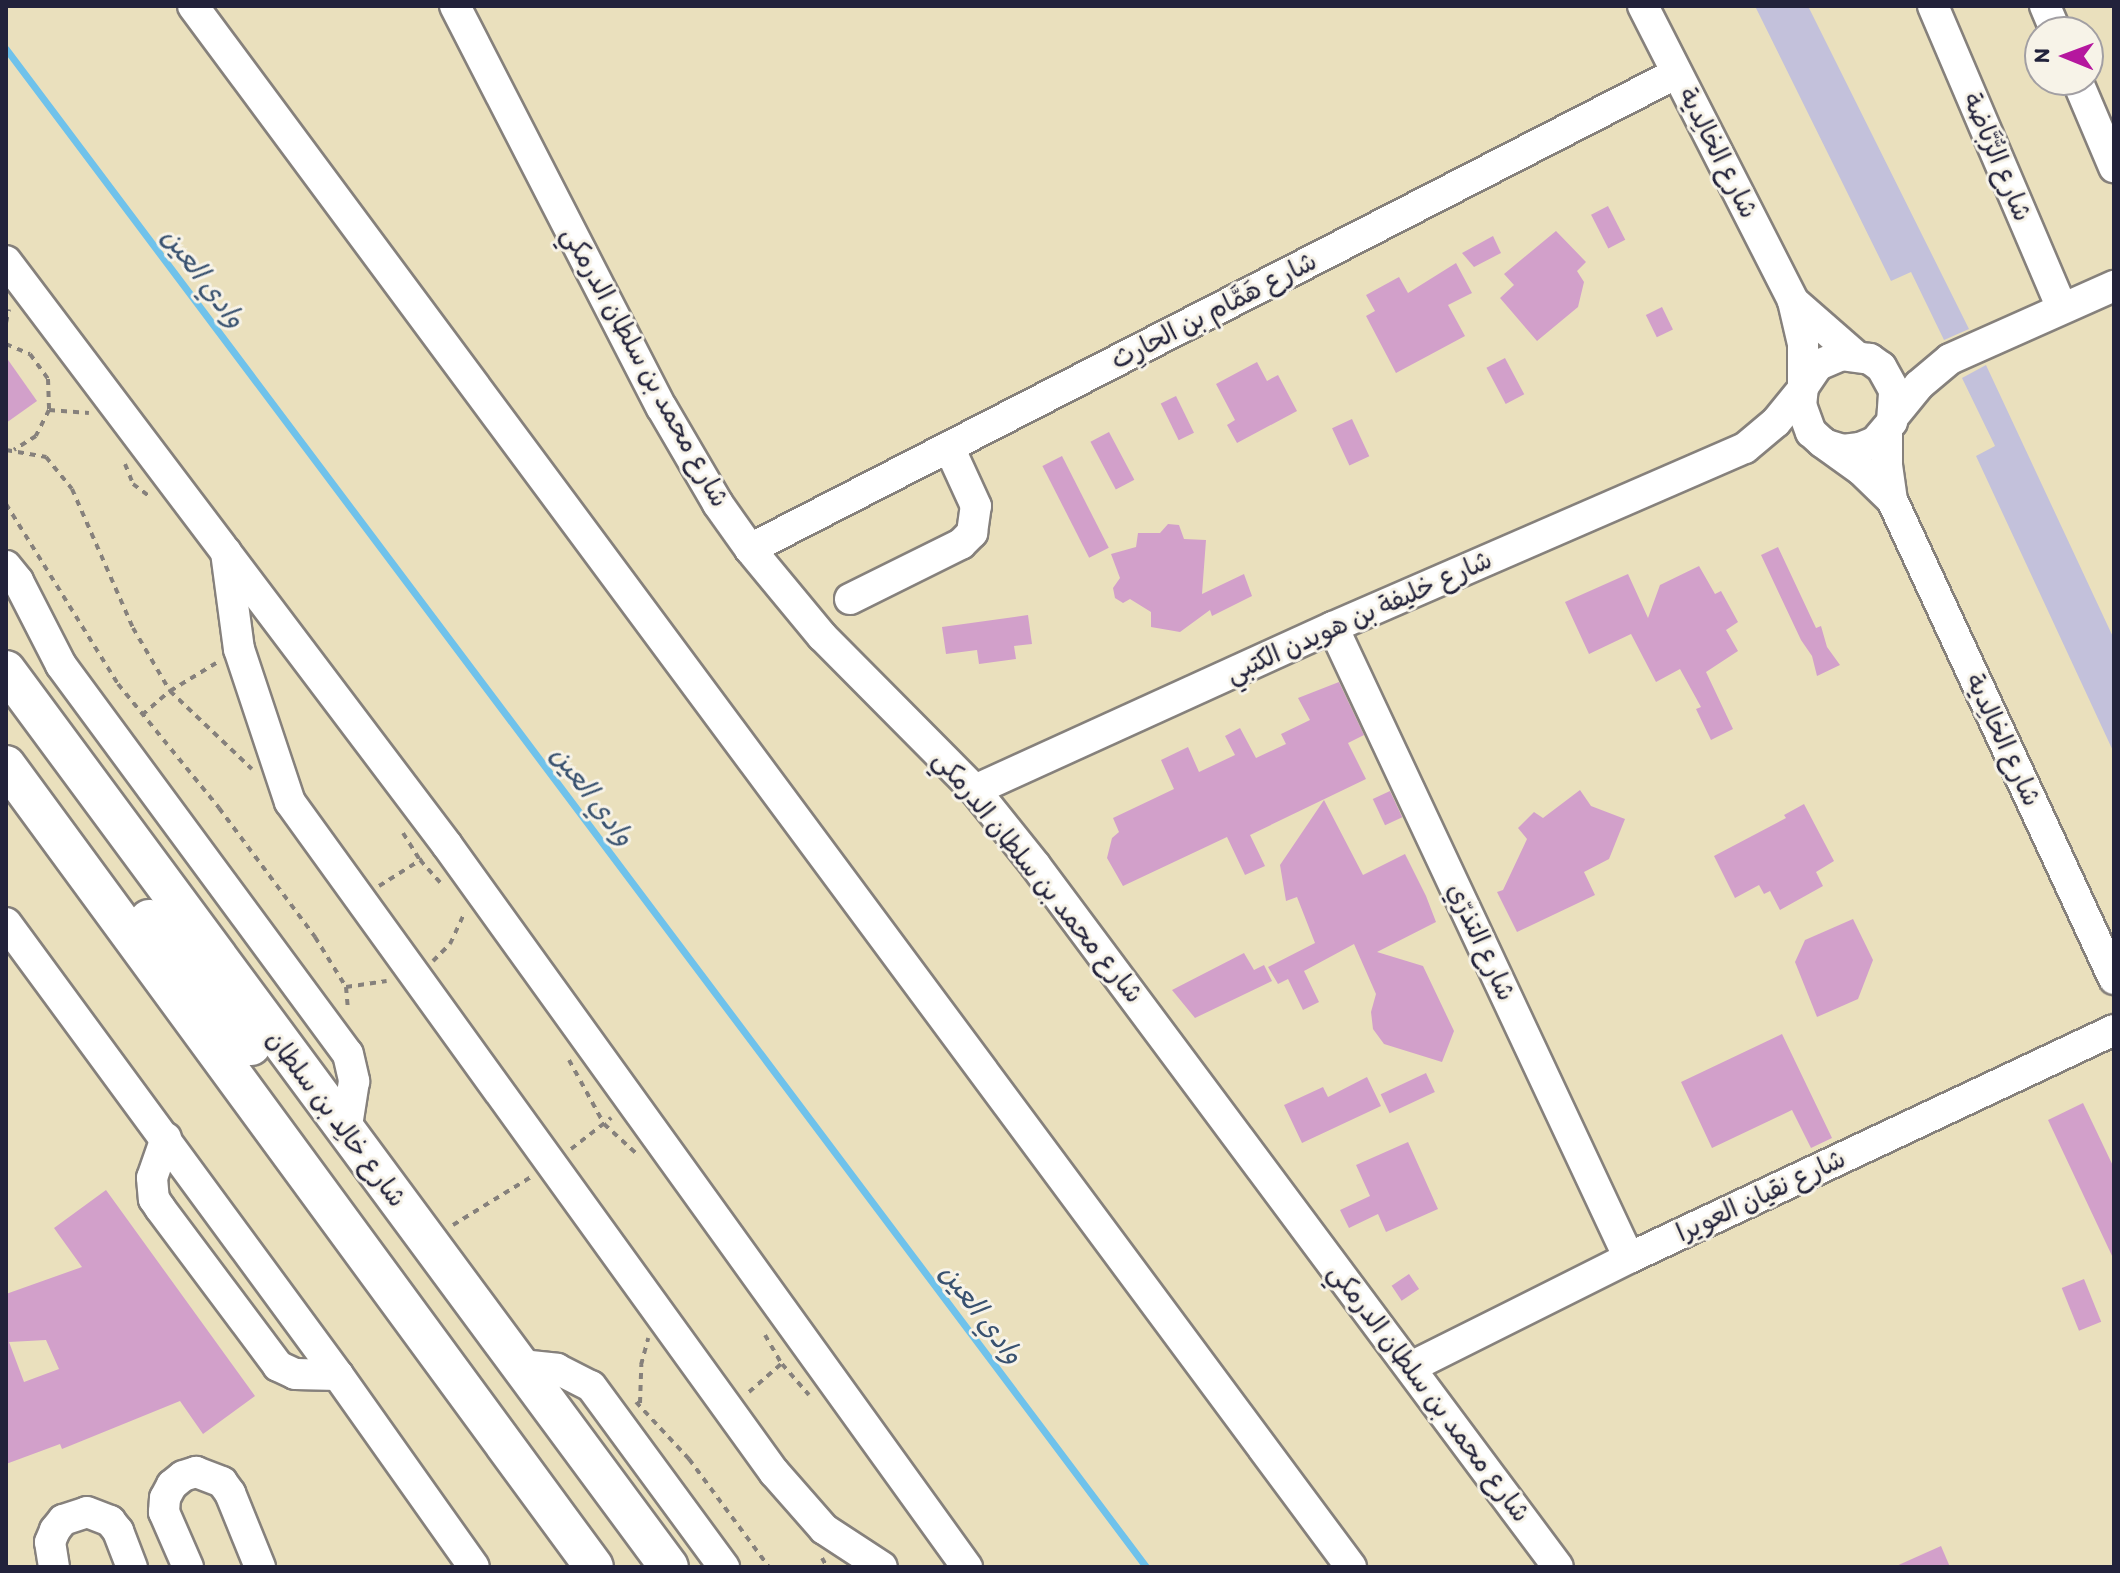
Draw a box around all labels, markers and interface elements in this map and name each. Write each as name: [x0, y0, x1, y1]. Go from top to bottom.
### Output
north arrow: [2024, 16, 2104, 96]
text: N: [2028, 48, 2055, 63]
street label: شارع الخالِدية: [1672, 82, 1764, 224]
street label: شارع الرُّبَّاضة: [1956, 88, 2038, 226]
water label: وادي العين: [155, 220, 253, 334]
street label: شارع محمد بن سلطان الدرمكي: [555, 221, 735, 513]
street label: شارع هَمَّام بن الحارِث: [1106, 246, 1322, 376]
street label: شارع خليفة بن هويدن الكتبي: [1221, 544, 1497, 690]
street label: شارع الخالِدية: [1959, 669, 2047, 811]
water label: وادي العين: [544, 738, 642, 852]
street label: شارع محمد بن سلطان الدرمكي: [926, 744, 1150, 1010]
street label: شارع التذرّي: [1440, 878, 1522, 1006]
street label: شارع خالِد بن سلطان: [259, 1024, 413, 1214]
street label: شارع نقيان العويرا: [1671, 1143, 1851, 1249]
water label: وادي العين: [933, 1256, 1031, 1370]
street label: شارع محمد بن سلطان الدرمكي: [1321, 1257, 1537, 1529]

